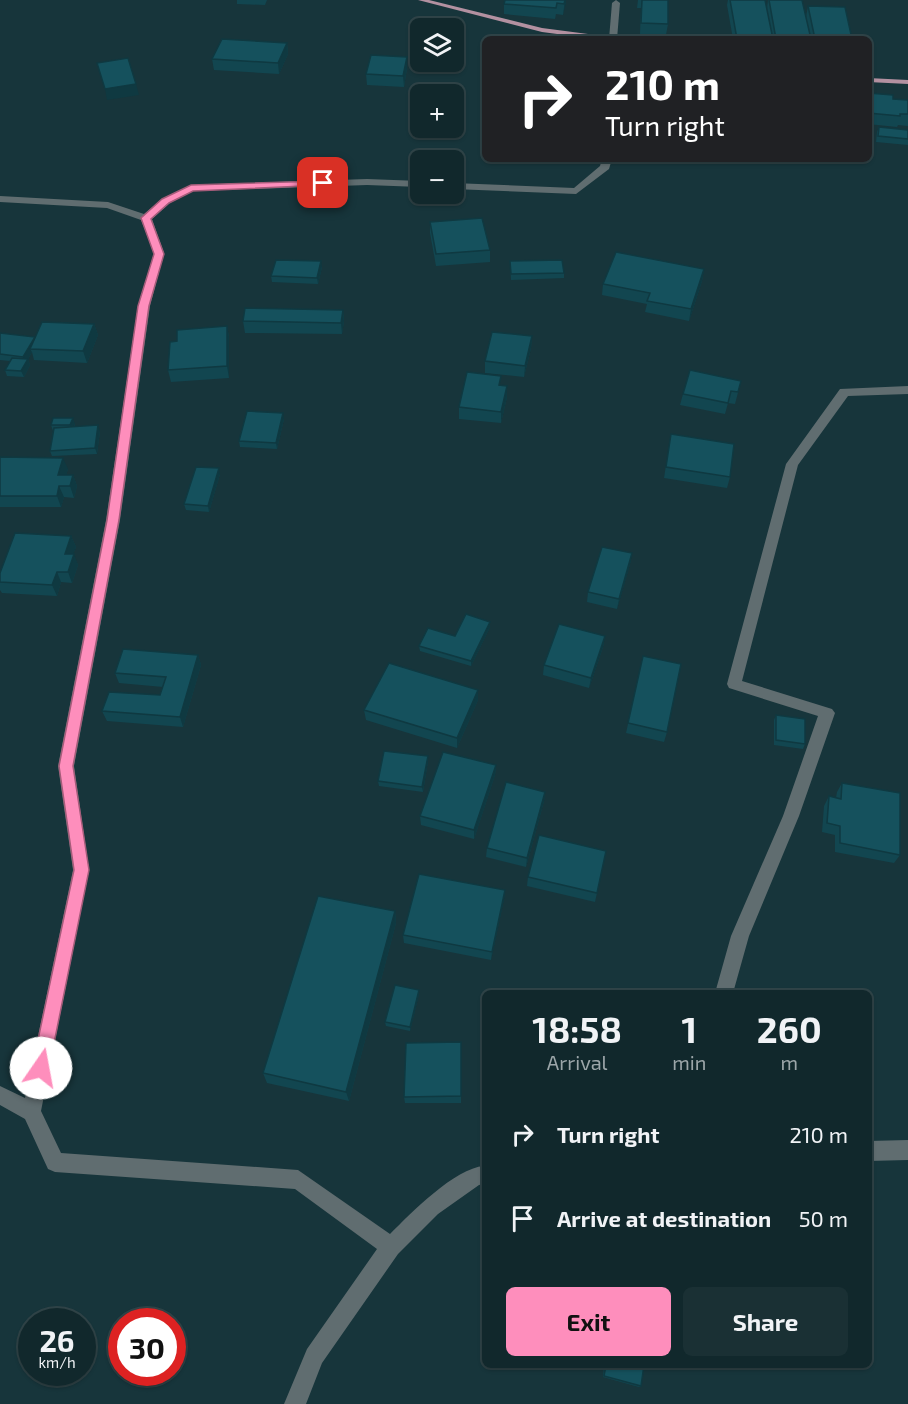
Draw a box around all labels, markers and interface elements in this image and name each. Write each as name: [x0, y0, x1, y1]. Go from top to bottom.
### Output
map controls: [410, 18, 464, 204]
button: layers: [410, 18, 464, 72]
text: 210 m: [605, 58, 720, 108]
icon: right: [506, 60, 584, 138]
button: +: [410, 84, 464, 138]
text: Turn right: [605, 109, 725, 141]
button: −: [410, 150, 464, 204]
pin: [297, 157, 348, 208]
icon: arrive: [306, 166, 339, 199]
text: 18:58: [532, 1007, 622, 1050]
text: 1: [682, 1007, 697, 1050]
text: 260: [757, 1007, 822, 1050]
position arrow: [9, 1036, 73, 1100]
text: Arrival: [547, 1050, 608, 1074]
text: min: [672, 1050, 706, 1074]
text: m: [780, 1050, 798, 1074]
icon: right: [506, 1118, 539, 1151]
text: Turn right: [557, 1121, 659, 1147]
text: 210 m: [789, 1121, 848, 1147]
icon: arrive: [506, 1202, 539, 1235]
text: Arrive at destination: [557, 1205, 771, 1231]
text: 50 m: [799, 1205, 848, 1231]
button: Exit: [506, 1287, 671, 1356]
button: Share: [683, 1287, 848, 1356]
speed limit sign: 30: [108, 1308, 186, 1386]
text: 26: [39, 1322, 75, 1358]
text: km/h: [38, 1353, 76, 1371]

